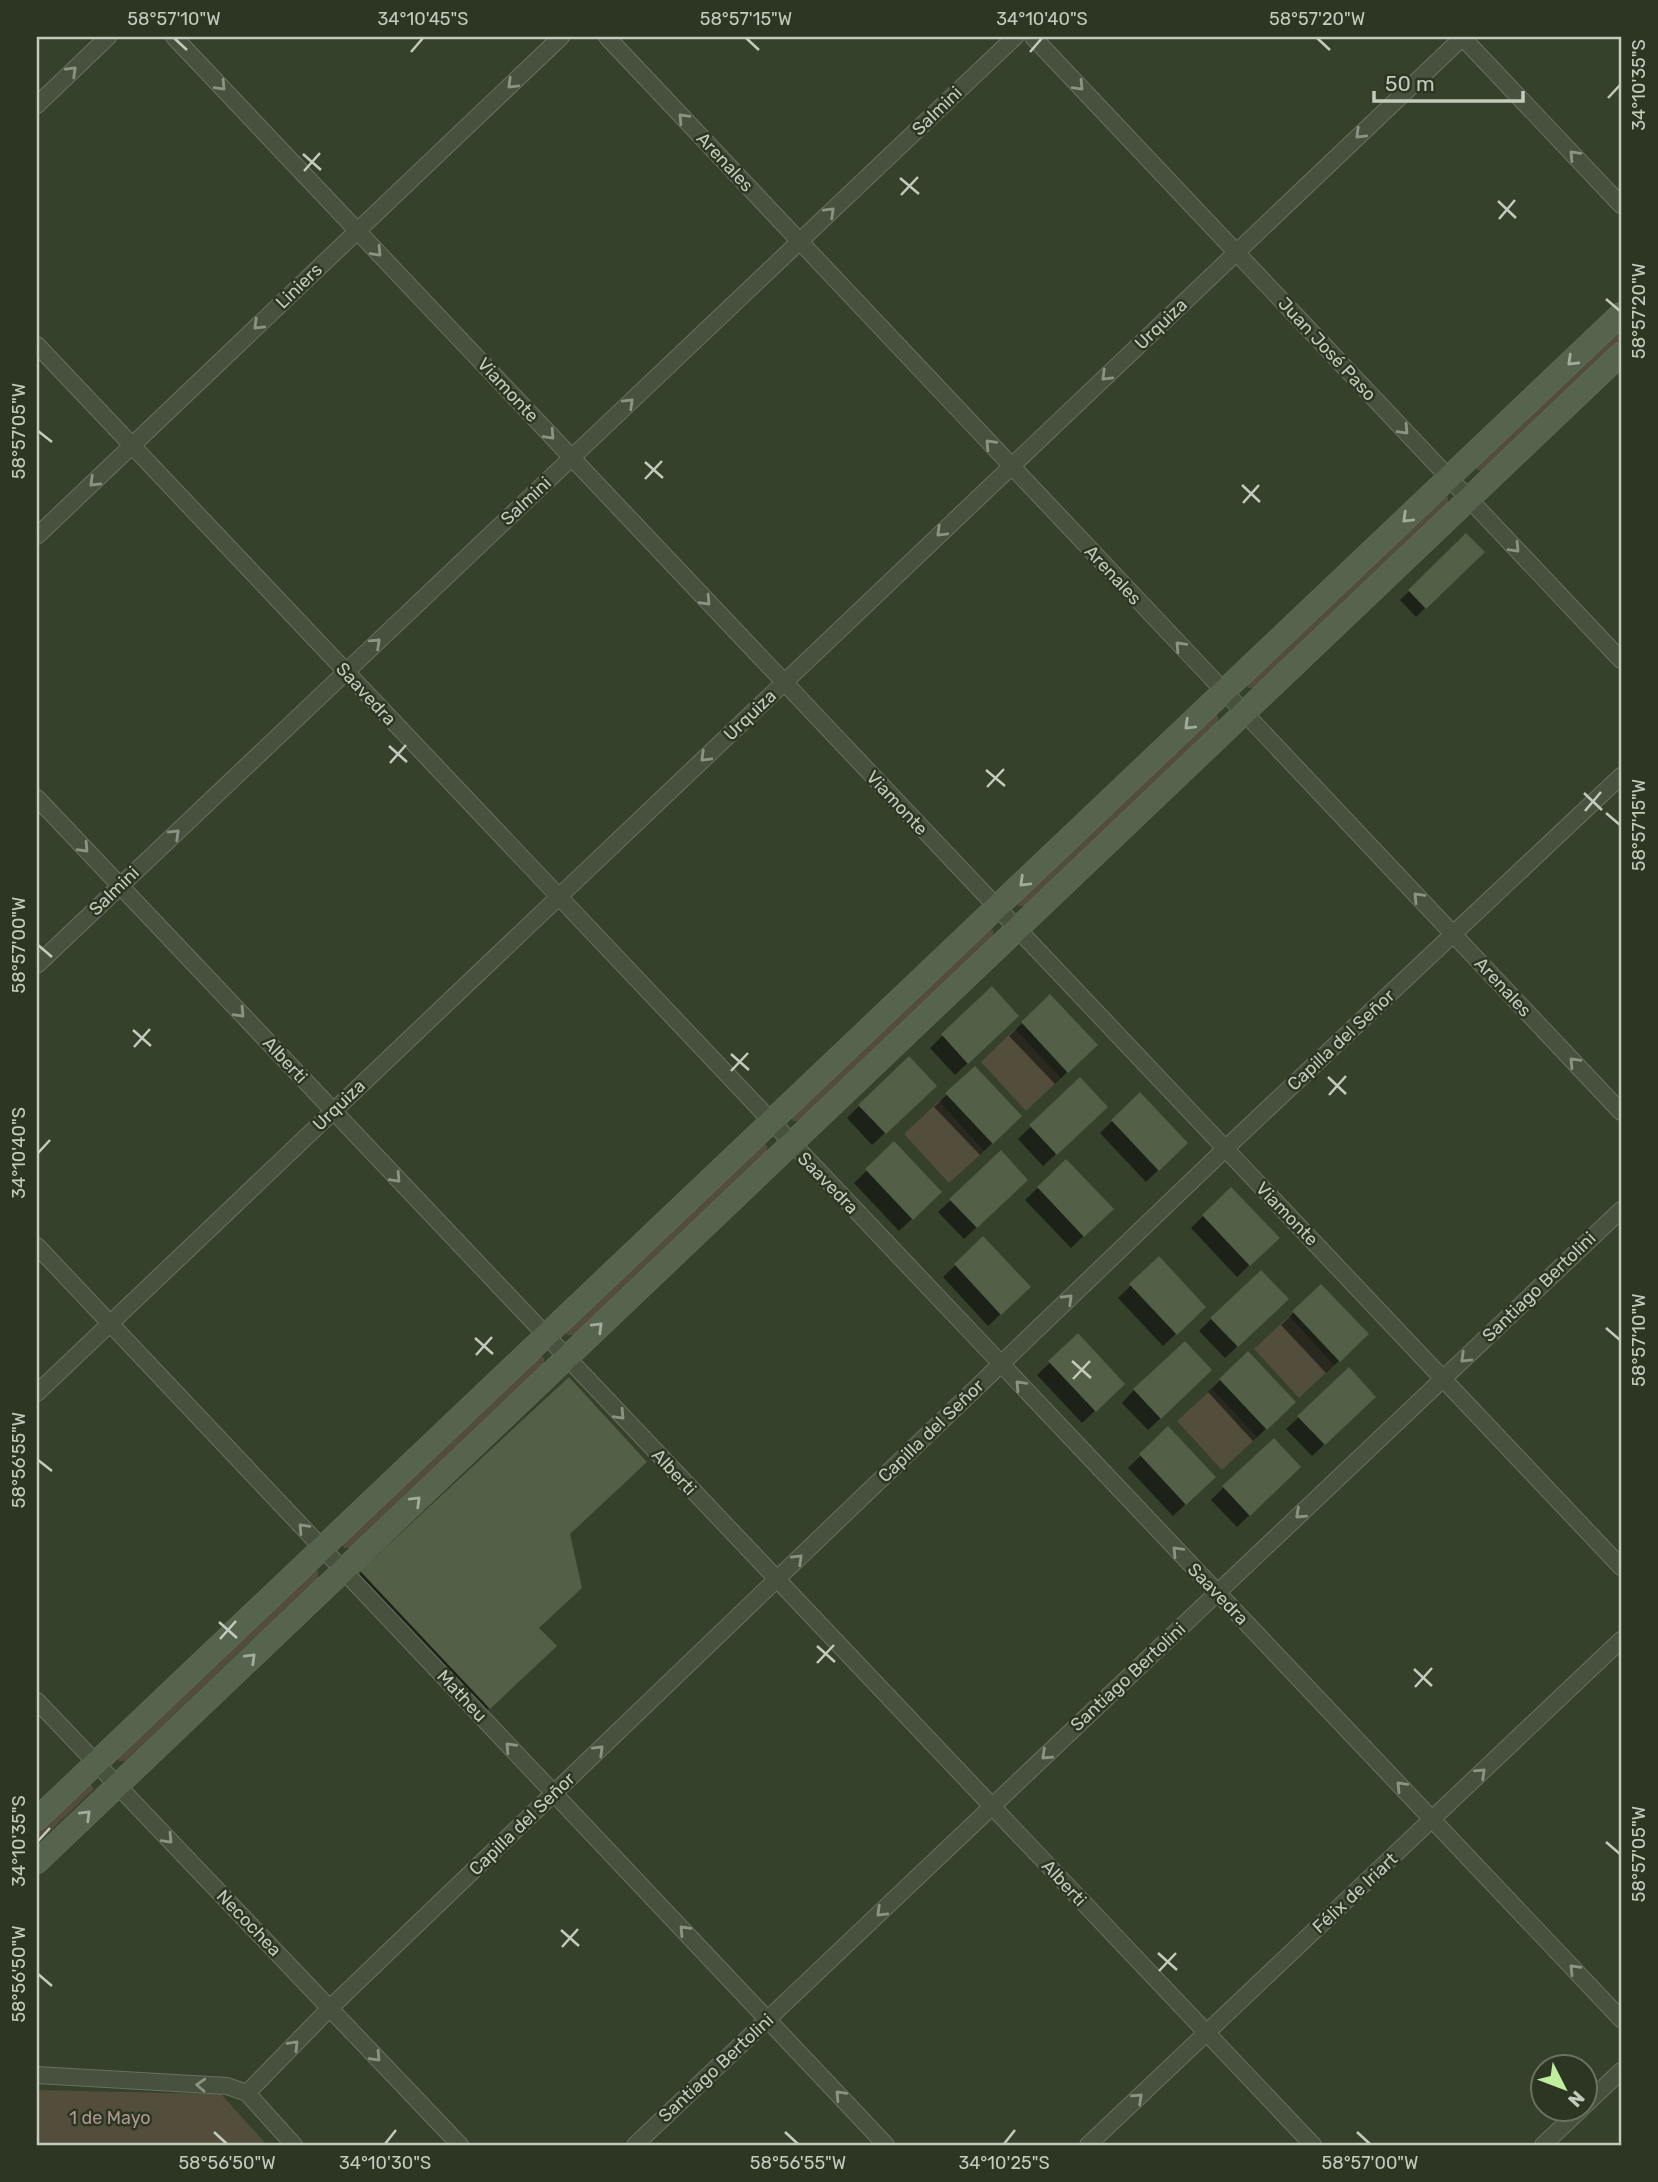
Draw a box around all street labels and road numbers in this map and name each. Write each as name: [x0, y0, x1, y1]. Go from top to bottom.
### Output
street label: Salmini: [907, 82, 967, 140]
street label: Arenales: [692, 128, 758, 196]
street label: Liniers: [271, 259, 327, 313]
street label: Juan José Paso: [1273, 293, 1381, 405]
street label: Urquiza: [1130, 294, 1192, 354]
street label: Viamonte: [473, 353, 543, 427]
street label: Salmini: [496, 472, 556, 530]
street label: Arenales: [1080, 541, 1146, 609]
street label: Saavedra: [331, 658, 401, 730]
street label: Urquiza: [719, 685, 781, 745]
street label: Viamonte: [862, 766, 932, 840]
street label: Salmini: [84, 862, 144, 920]
street label: Arenales: [1470, 953, 1536, 1021]
street label: Capilla del Señor: [1283, 984, 1399, 1095]
street label: Alberti: [258, 1032, 312, 1088]
street label: Urquiza: [308, 1075, 370, 1135]
street label: Saavedra: [793, 1147, 863, 1219]
street label: Viamonte: [1251, 1177, 1323, 1251]
street label: Santiago Bertolini: [1478, 1227, 1600, 1347]
street label: Capilla del Señor: [873, 1375, 989, 1487]
street label: Alberti: [647, 1444, 701, 1500]
street label: Saavedra: [1183, 1558, 1253, 1630]
street label: Santiago Bertolini: [1066, 1618, 1190, 1736]
street label: Matheu: [432, 1665, 492, 1727]
street label: Capilla del Señor: [464, 1768, 580, 1880]
street label: Félix de Iriart: [1308, 1848, 1402, 1938]
street label: Alberti: [1037, 1855, 1091, 1911]
street label: Necochea: [212, 1885, 286, 1961]
street label: Santiago Bertolini: [654, 2009, 778, 2127]

